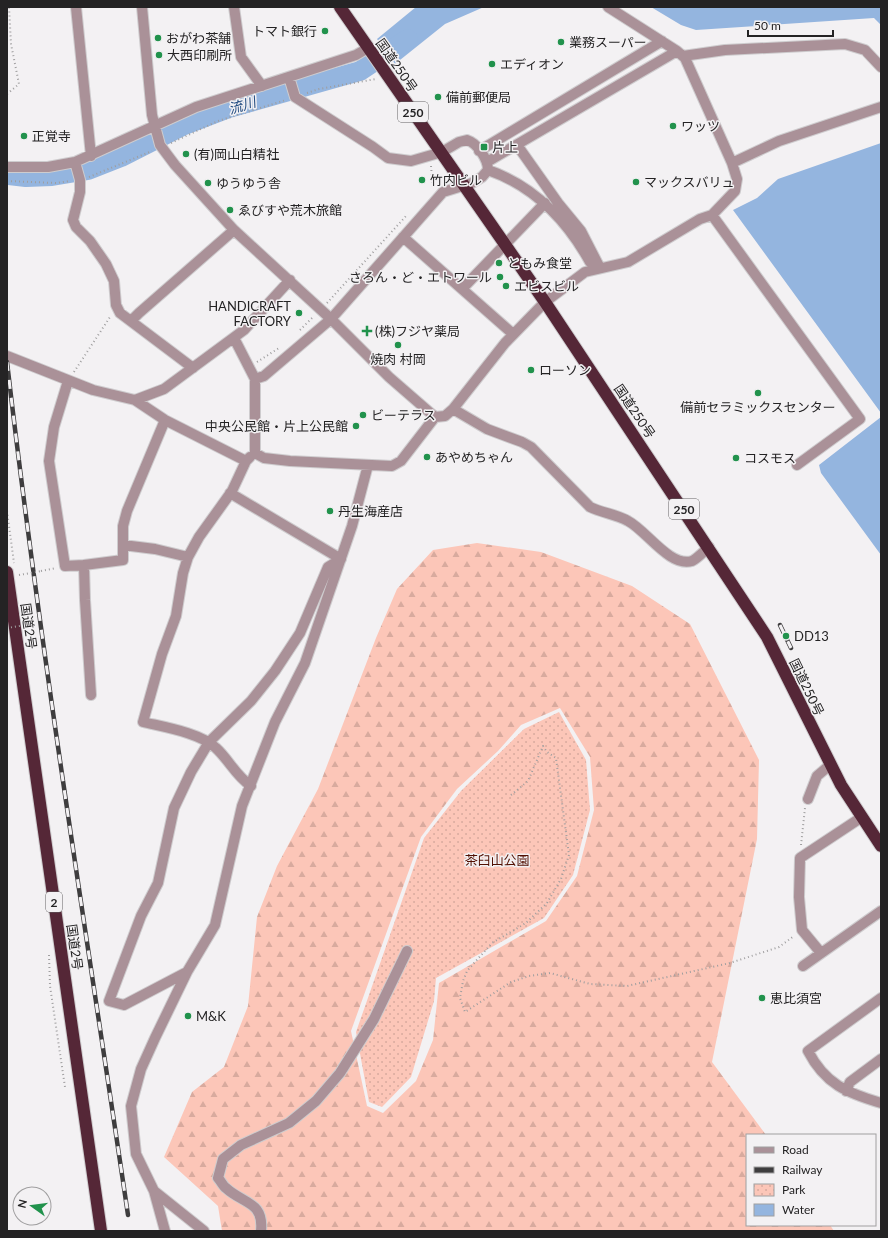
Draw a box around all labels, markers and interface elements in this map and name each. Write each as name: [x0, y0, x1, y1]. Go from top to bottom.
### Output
scale bar: [748, 12, 833, 38]
text: 50 m: [754, 18, 781, 33]
place label: トマト銀行: [252, 23, 317, 39]
marker: トマト銀行: [320, 26, 330, 36]
place label: おがわ茶舗: [166, 30, 231, 46]
marker: おがわ茶舗: [153, 33, 163, 43]
place label: 業務スーパー: [569, 34, 647, 50]
street label: 国道250号: [373, 35, 421, 95]
marker: 業務スーパー: [556, 37, 566, 47]
place label: 大西印刷所: [167, 47, 232, 63]
marker: 大西印刷所: [154, 50, 164, 60]
place label: エディオン: [500, 56, 564, 72]
marker: エディオン: [487, 59, 497, 69]
place label: 備前郵便局: [446, 89, 511, 105]
water label: 流川: [226, 92, 260, 117]
marker: 備前郵便局: [433, 92, 443, 102]
road number: 250: [398, 102, 428, 122]
place label: ワッツ: [681, 118, 720, 134]
marker: ワッツ: [668, 121, 678, 131]
place label: 正覚寺: [32, 128, 71, 144]
marker: 正覚寺: [19, 131, 29, 141]
place label: 片上: [492, 139, 518, 155]
marker: 片上: [479, 142, 489, 152]
place label: (有)岡山白精社: [194, 146, 279, 162]
marker: (有)岡山白精社: [181, 149, 191, 159]
place label: 竹内ビル: [430, 172, 482, 188]
place label: マックスバリュ: [644, 174, 735, 190]
place label: ゆうゆう舎: [216, 175, 281, 191]
marker: 竹内ビル: [417, 175, 427, 185]
marker: マックスバリュ: [631, 177, 641, 187]
marker: ゆうゆう舎: [203, 178, 213, 188]
place label: ゑびすや荒木旅館: [238, 202, 342, 218]
marker: ゑびすや荒木旅館: [225, 205, 235, 215]
place label: ともみ食堂: [507, 255, 572, 271]
marker: ともみ食堂: [494, 258, 504, 268]
place label: さろん・ど・エトワール: [349, 269, 492, 285]
marker: さろん・ど・エトワール: [495, 272, 505, 282]
place label: エビスビル: [514, 278, 579, 294]
marker: エビスビル: [501, 281, 511, 291]
place label: HANDICRAFT FACTORY: [208, 298, 292, 329]
marker: HANDICRAFT FACTORY: [294, 308, 304, 318]
place label: (株)フジヤ薬局: [375, 323, 460, 339]
marker: (株)フジヤ薬局: [362, 326, 372, 336]
marker: 焼肉 村岡: [393, 340, 403, 350]
place label: 焼肉 村岡: [370, 351, 426, 367]
place label: ローソン: [539, 362, 591, 378]
marker: ローソン: [526, 365, 536, 375]
street label: 国道250号: [611, 381, 659, 441]
marker: 備前セラミックスセンター: [753, 388, 763, 398]
place label: 備前セラミックスセンター: [680, 399, 836, 415]
place label: ビーテラス: [371, 407, 436, 423]
marker: ビーテラス: [358, 410, 368, 420]
place label: 中央公民館・片上公民館: [205, 418, 348, 434]
marker: 中央公民館・片上公民館: [351, 421, 361, 431]
place label: あやめちゃん: [435, 449, 513, 465]
place label: コスモス: [744, 450, 796, 466]
marker: あやめちゃん: [422, 452, 432, 462]
marker: コスモス: [731, 453, 741, 463]
road number: 250: [669, 499, 699, 519]
place label: 丹生海産店: [338, 503, 403, 519]
marker: 丹生海産店: [325, 506, 335, 516]
street label: 国道2号: [18, 602, 40, 650]
place label: DD13: [794, 628, 829, 644]
marker: DD13: [781, 631, 791, 641]
street label: 国道250号: [786, 656, 828, 718]
park label: 茶臼山公園: [464, 852, 530, 868]
road number: 2: [46, 892, 62, 912]
street label: 国道2号: [64, 923, 86, 971]
place label: 恵比須宮: [770, 990, 822, 1006]
marker: 恵比須宮: [757, 993, 767, 1003]
place label: M&K: [196, 1008, 226, 1024]
marker: M&K: [183, 1011, 193, 1021]
legend: [746, 1134, 876, 1226]
text: Road: [782, 1142, 809, 1157]
text: Railway: [782, 1162, 823, 1177]
text: Park: [782, 1182, 806, 1197]
north arrow: [12, 1186, 52, 1226]
text: N: [14, 1198, 29, 1209]
text: Water: [782, 1202, 815, 1217]

